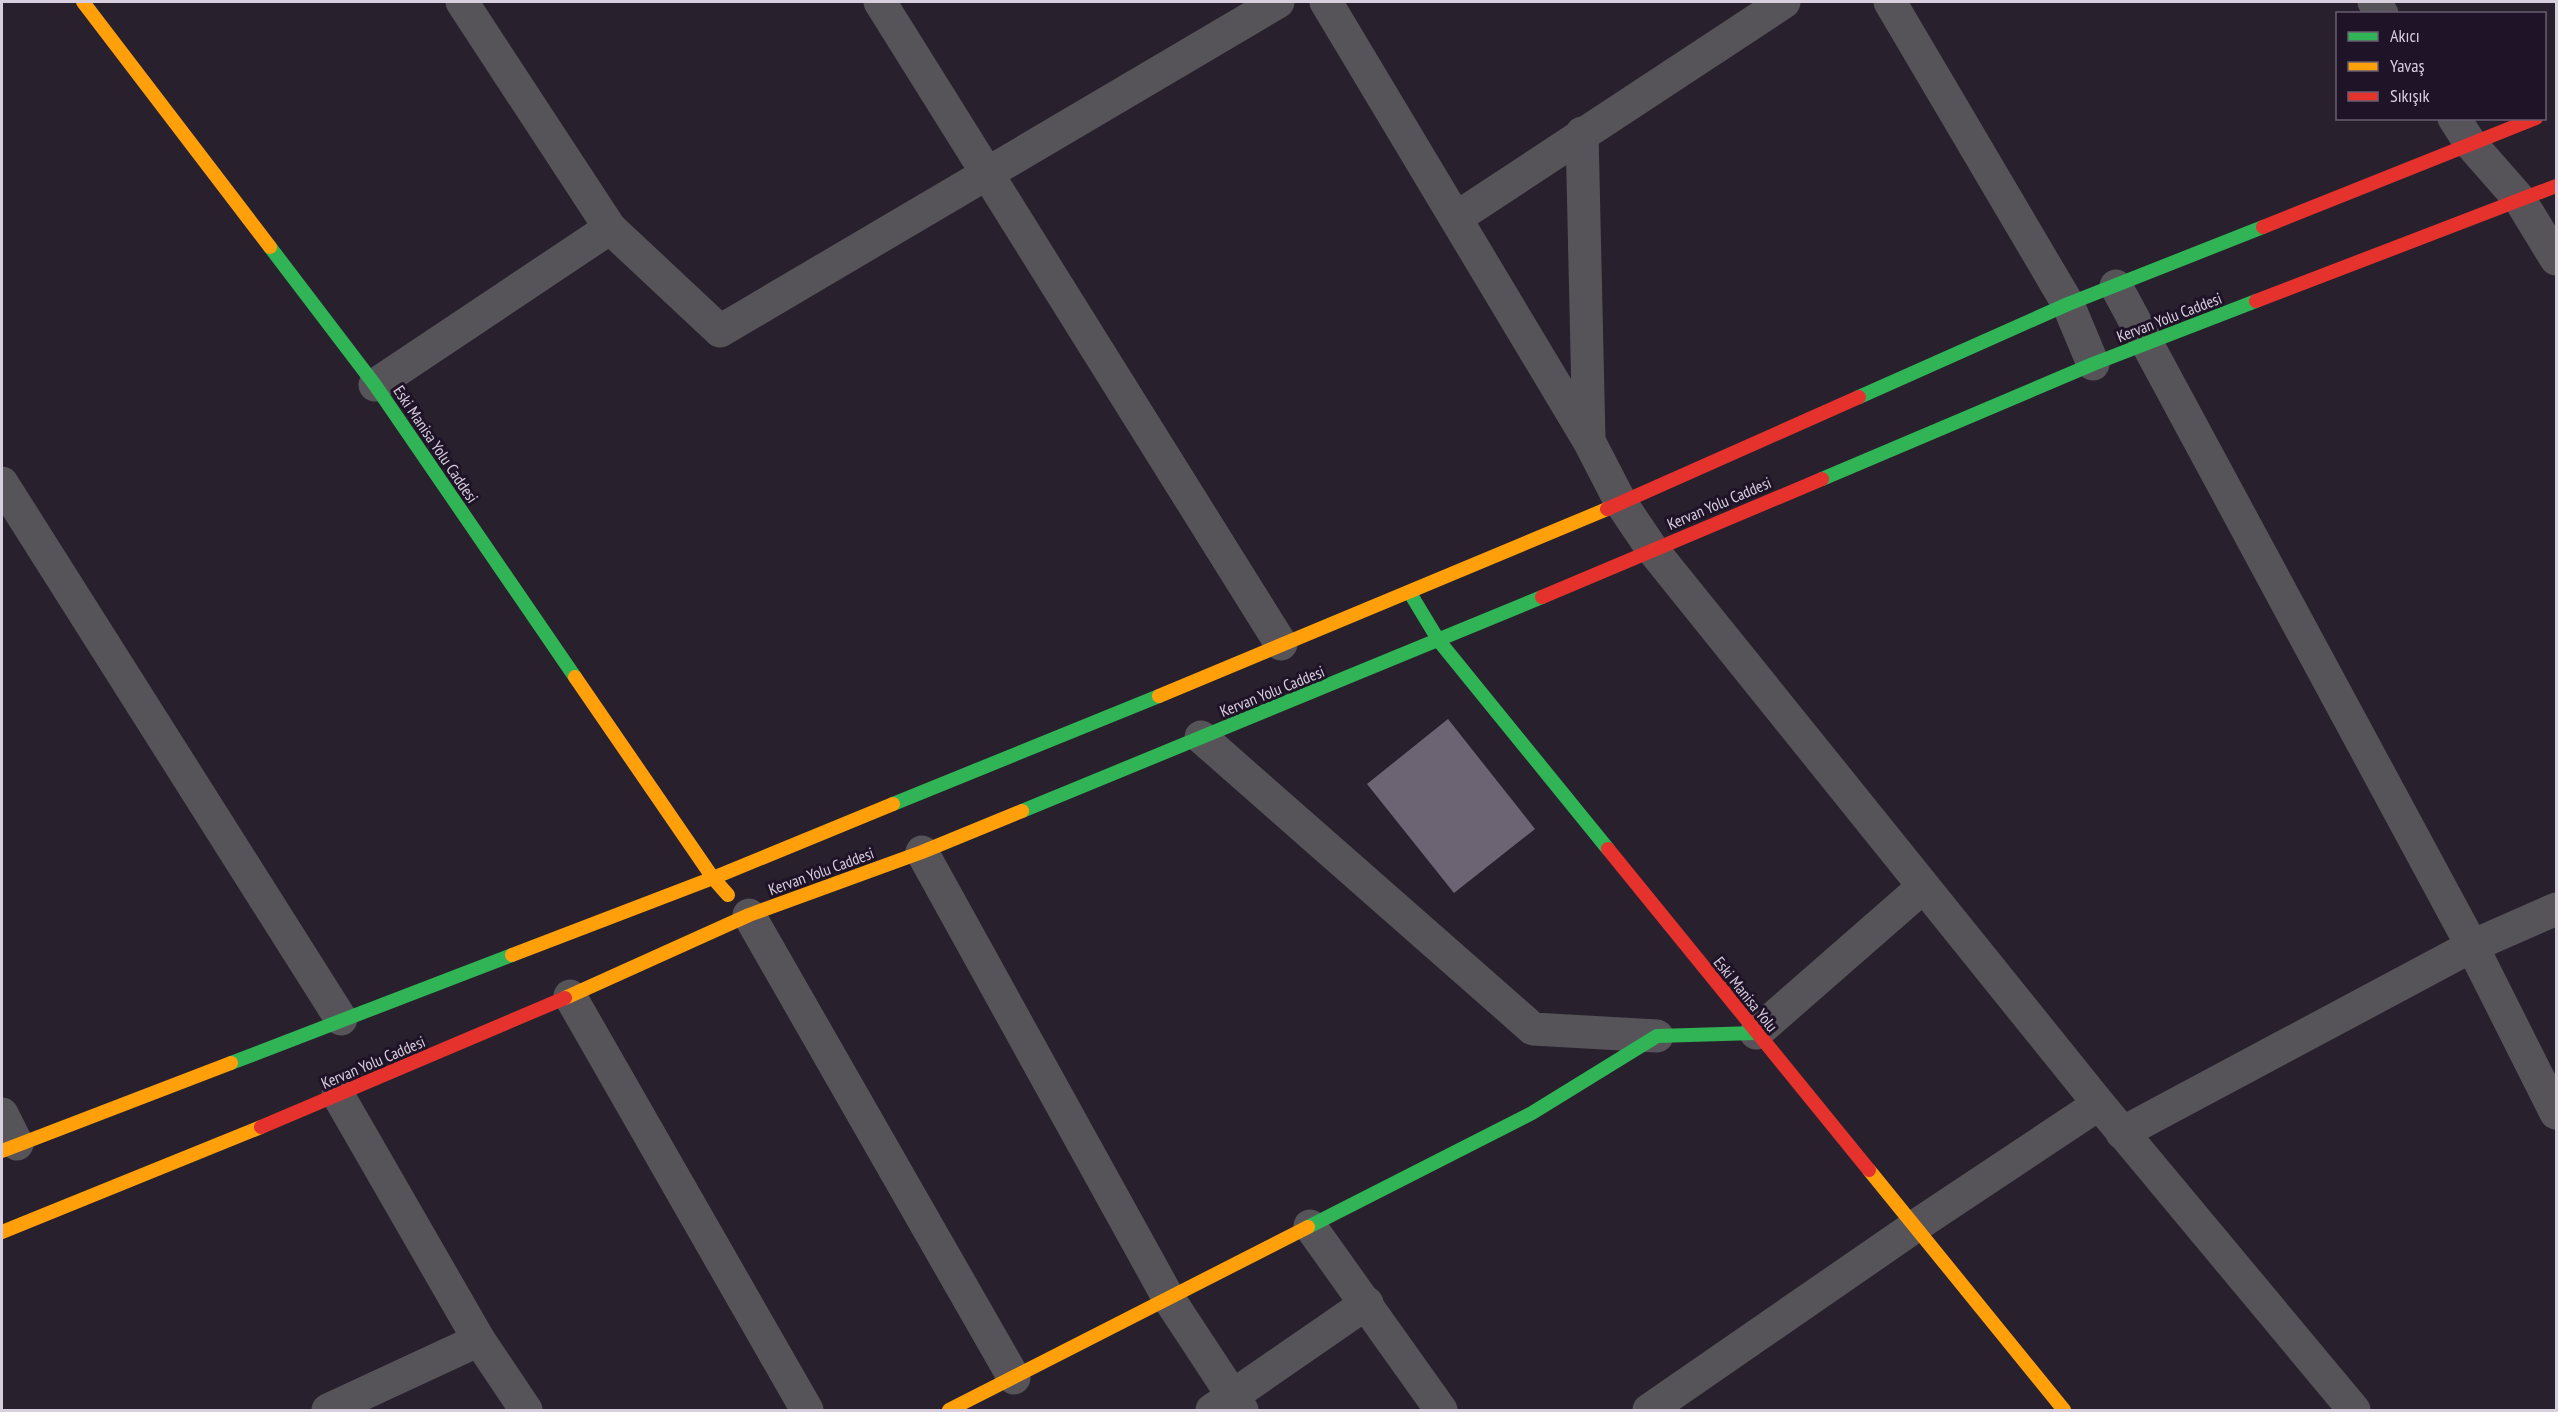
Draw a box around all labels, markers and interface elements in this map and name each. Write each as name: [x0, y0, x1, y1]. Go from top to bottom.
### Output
legend: [2336, 12, 2546, 120]
text: Akıcı: [2390, 24, 2420, 47]
text: Yavaş: [2390, 54, 2425, 77]
text: Sıkışık: [2390, 84, 2429, 107]
street label: Kervan Yolu Caddesi: [2114, 288, 2224, 346]
street label: Eski Manisa Yolu Caddesi: [389, 382, 483, 506]
street label: Kervan Yolu Caddesi: [1664, 472, 1774, 534]
street label: Kervan Yolu Caddesi: [1217, 661, 1327, 721]
street label: Kervan Yolu Caddesi: [765, 843, 877, 899]
street label: Eski Manisa Yolu: [1710, 952, 1782, 1036]
street label: Kervan Yolu Caddesi: [318, 1031, 428, 1093]

